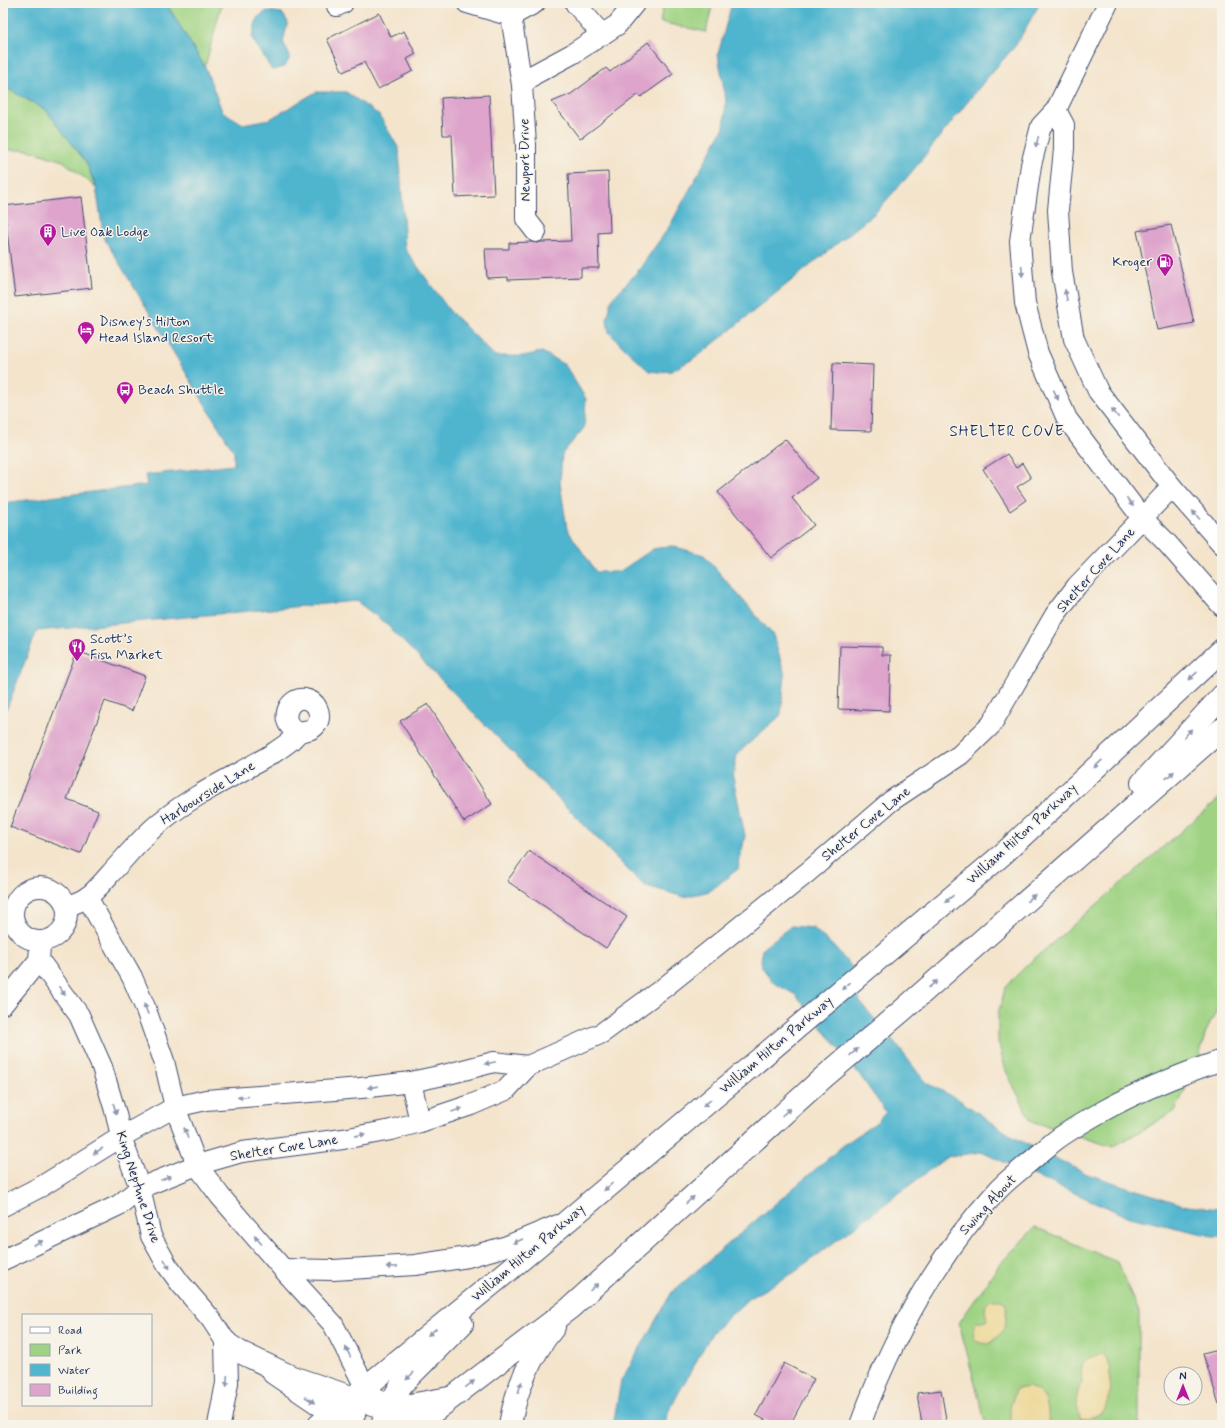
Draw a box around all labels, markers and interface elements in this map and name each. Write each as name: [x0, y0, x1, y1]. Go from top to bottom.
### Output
street label: Newport Drive: [515, 118, 535, 202]
one-way arrow: [1034, 136, 1040, 148]
building icon: Live Oak Lodge: [38, 222, 58, 247]
place label: Live Oak Lodge: [61, 223, 150, 241]
fuel station icon: Kroger: [1155, 252, 1175, 277]
place label: Kroger: [1112, 253, 1152, 271]
one-way arrow: [1019, 265, 1026, 277]
one-way arrow: [1063, 289, 1069, 301]
place label: Disney's Hilton Head Island Resort: [99, 313, 214, 347]
hotel icon: Disney's Hilton Head Island Resort: [76, 320, 96, 345]
bus stop icon: Beach Shuttle: [115, 380, 135, 405]
place label: Beach Shuttle: [138, 381, 224, 399]
one-way arrow: [1053, 389, 1059, 401]
one-way arrow: [1111, 408, 1119, 419]
district label: SHELTER COVE: [949, 422, 1065, 442]
one-way arrow: [1125, 496, 1134, 507]
one-way arrow: [1192, 509, 1201, 520]
street label: Shelter Cove Lane: [1053, 523, 1140, 617]
place label: Scott’s Fish Market: [90, 630, 163, 664]
restaurant icon: Scott’s Fish Market: [67, 637, 87, 662]
one-way arrow: [1188, 672, 1198, 681]
one-way arrow: [1183, 728, 1192, 738]
street label: Harbourside Lane: [157, 757, 259, 829]
one-way arrow: [1093, 760, 1103, 769]
one-way arrow: [1165, 770, 1176, 779]
street label: William Hilton Parkway: [963, 780, 1081, 888]
street label: Shelter Cove Lane: [818, 782, 914, 865]
one-way arrow: [1025, 893, 1036, 902]
one-way arrow: [944, 894, 955, 903]
one-way arrow: [928, 979, 938, 988]
one-way arrow: [841, 981, 852, 990]
one-way arrow: [58, 986, 66, 997]
street label: William Hilton Parkway: [716, 992, 836, 1098]
one-way arrow: [142, 1003, 148, 1015]
one-way arrow: [848, 1048, 859, 1057]
one-way arrow: [484, 1061, 496, 1067]
one-way arrow: [367, 1084, 379, 1090]
one-way arrow: [237, 1093, 249, 1100]
one-way arrow: [702, 1098, 713, 1107]
one-way arrow: [112, 1103, 118, 1115]
one-way arrow: [451, 1106, 463, 1112]
one-way arrow: [781, 1107, 791, 1117]
one-way arrow: [182, 1127, 188, 1139]
street label: King Neptune Drive: [110, 1129, 165, 1246]
street label: Shelter Cove Lane: [229, 1130, 340, 1165]
one-way arrow: [354, 1132, 366, 1138]
one-way arrow: [93, 1147, 103, 1155]
street label: Swing About: [955, 1171, 1021, 1239]
one-way arrow: [160, 1174, 172, 1180]
one-way arrow: [602, 1182, 613, 1191]
one-way arrow: [686, 1196, 695, 1205]
street label: William Hilton Parkway: [468, 1200, 588, 1306]
one-way arrow: [253, 1234, 262, 1245]
one-way arrow: [512, 1239, 524, 1245]
one-way arrow: [33, 1240, 44, 1246]
one-way arrow: [163, 1258, 170, 1270]
one-way arrow: [386, 1263, 398, 1270]
one-way arrow: [588, 1282, 599, 1291]
legend: [22, 1314, 152, 1406]
text: Road: [58, 1323, 82, 1339]
one-way arrow: [427, 1328, 438, 1337]
text: Park: [58, 1343, 82, 1359]
one-way arrow: [345, 1347, 351, 1358]
text: Water: [58, 1363, 90, 1379]
north arrow: [1163, 1366, 1203, 1406]
text: N: [1179, 1370, 1187, 1384]
one-way arrow: [405, 1371, 415, 1381]
one-way arrow: [223, 1375, 230, 1387]
one-way arrow: [464, 1380, 475, 1389]
one-way arrow: [517, 1381, 523, 1393]
text: Building: [58, 1383, 98, 1400]
one-way arrow: [304, 1396, 316, 1403]

